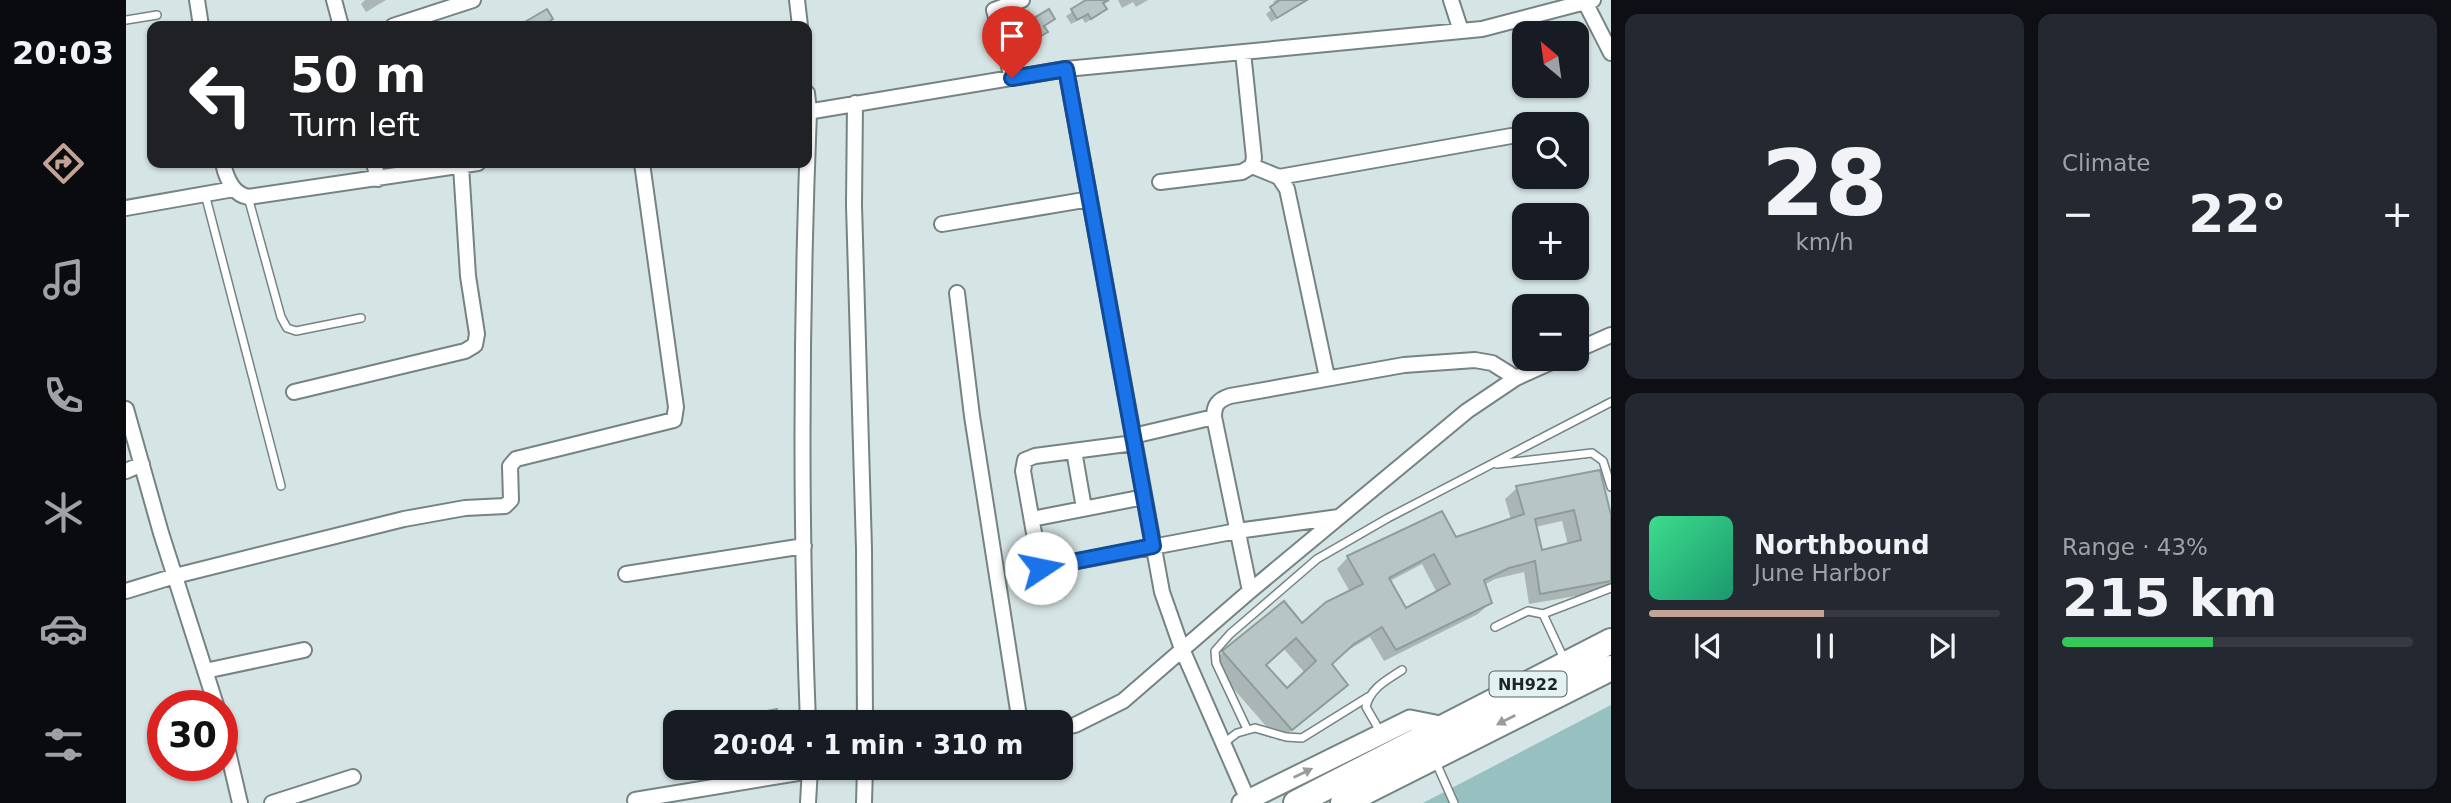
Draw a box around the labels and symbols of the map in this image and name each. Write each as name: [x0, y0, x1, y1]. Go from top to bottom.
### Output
pin: [982, 6, 1042, 78]
north arrow: [1512, 21, 1589, 98]
position arrow: [1004, 531, 1078, 605]
road number: NH922: [1490, 671, 1566, 696]
speed limit sign: 30: [147, 690, 238, 781]
one-way arrow: [1496, 715, 1516, 726]
one-way arrow: [1293, 767, 1313, 778]

